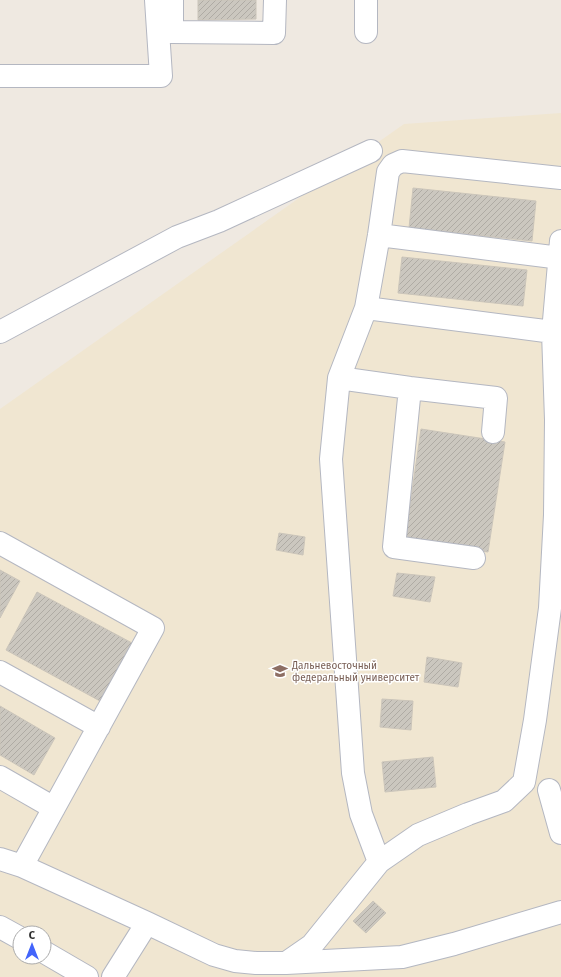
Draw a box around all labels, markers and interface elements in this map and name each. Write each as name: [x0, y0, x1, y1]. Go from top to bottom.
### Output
place label: Дальневосточный федеральный университет: [291, 660, 420, 684]
school or university icon: Дальневосточный федеральный университет: [271, 662, 289, 680]
north arrow: [12, 925, 52, 965]
text: С: [29, 929, 36, 942]

